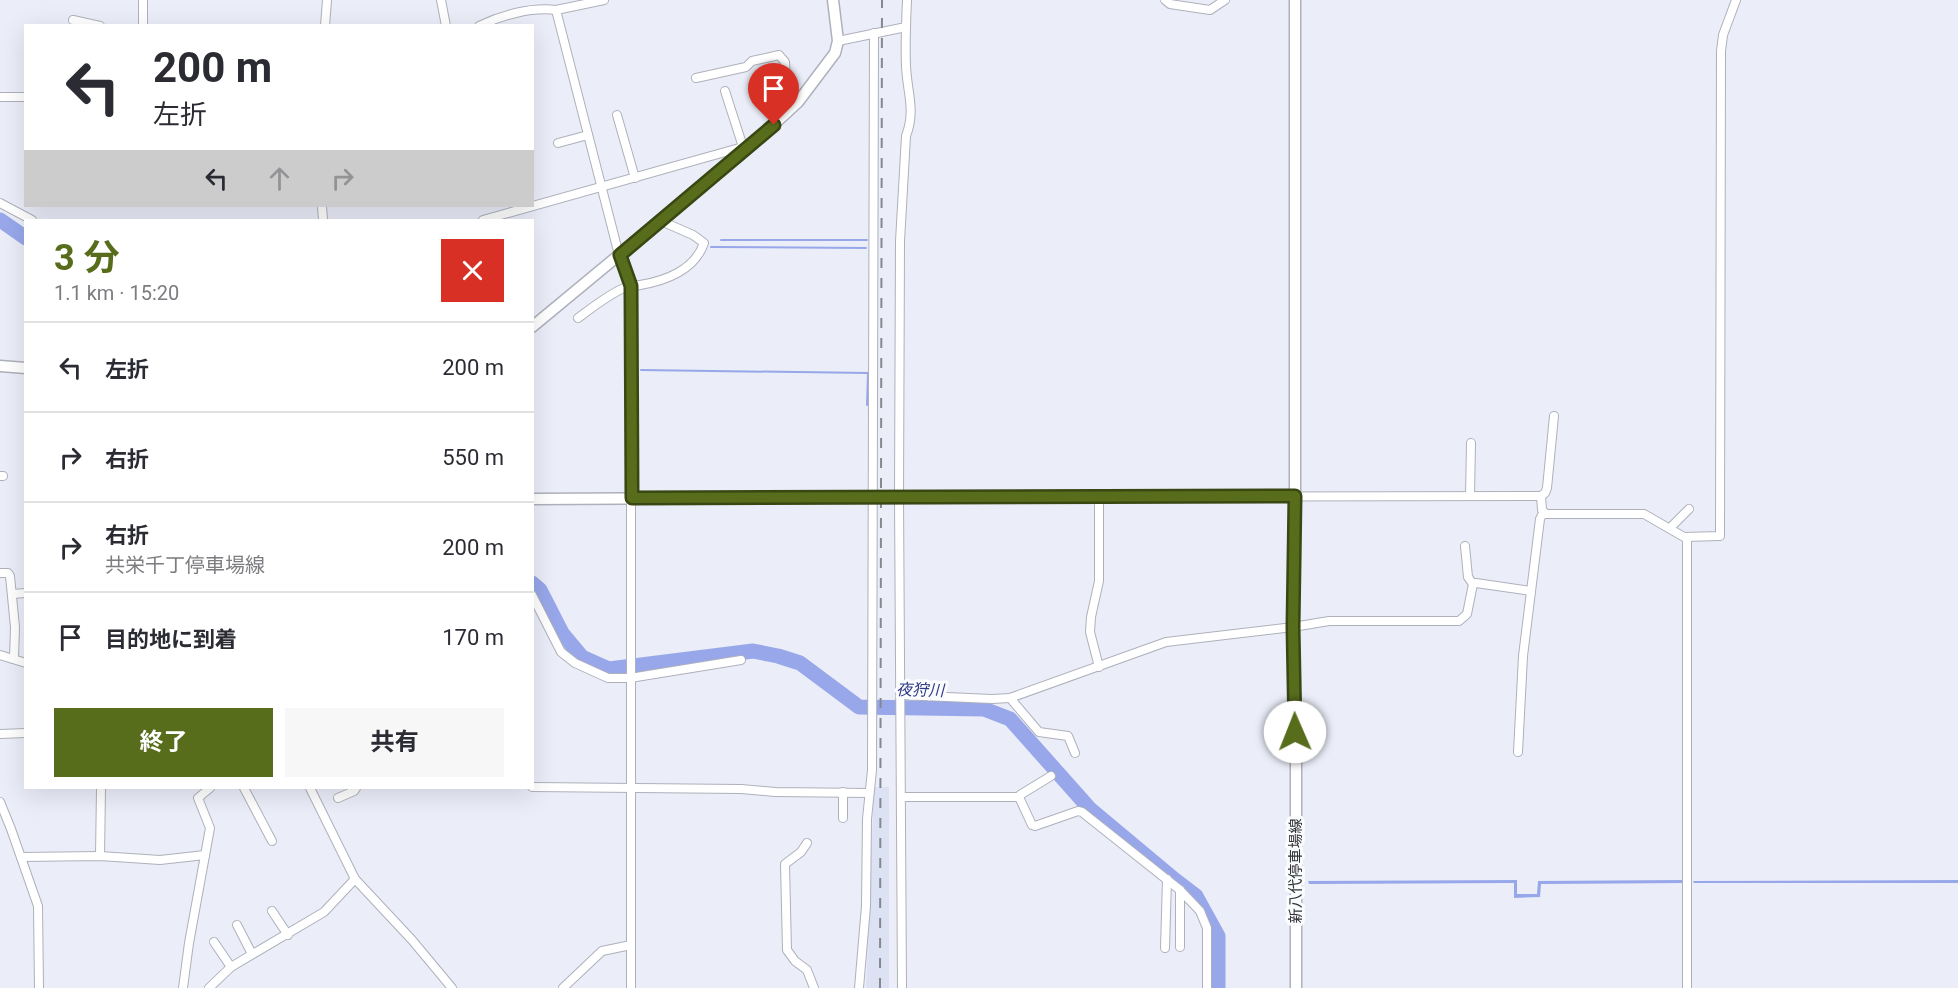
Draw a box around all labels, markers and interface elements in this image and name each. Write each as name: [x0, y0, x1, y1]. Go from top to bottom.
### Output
text: 200 m: [153, 43, 272, 92]
icon: left: [54, 48, 132, 126]
pin: [748, 63, 799, 125]
icon: arrive: [757, 72, 790, 105]
text: 左折: [153, 99, 207, 131]
icon: left: [200, 162, 233, 195]
icon: ahead: [263, 162, 296, 195]
icon: right: [326, 162, 359, 195]
text: 3 分: [54, 237, 120, 279]
button: close: [441, 239, 504, 302]
text: 1.1 km · 15:20: [54, 281, 179, 305]
icon: left: [54, 351, 87, 384]
text: 200 m: [442, 355, 504, 380]
text: 左折: [105, 357, 149, 382]
icon: right: [54, 441, 87, 474]
text: 550 m: [442, 445, 504, 470]
text: 右折: [105, 447, 149, 472]
text: 右折: [105, 523, 149, 548]
icon: right: [54, 531, 87, 564]
text: 200 m: [442, 535, 504, 560]
text: 共栄千丁停車場線: [105, 553, 265, 577]
icon: arrive: [54, 621, 87, 654]
text: 170 m: [442, 625, 504, 650]
text: 目的地に到着: [105, 627, 237, 652]
water label: 夜狩川: [896, 680, 946, 700]
position arrow: [1263, 700, 1327, 764]
button: 終了: [54, 708, 273, 777]
button: 共有: [285, 708, 504, 777]
street label: 新八代停車場線: [1287, 818, 1305, 924]

